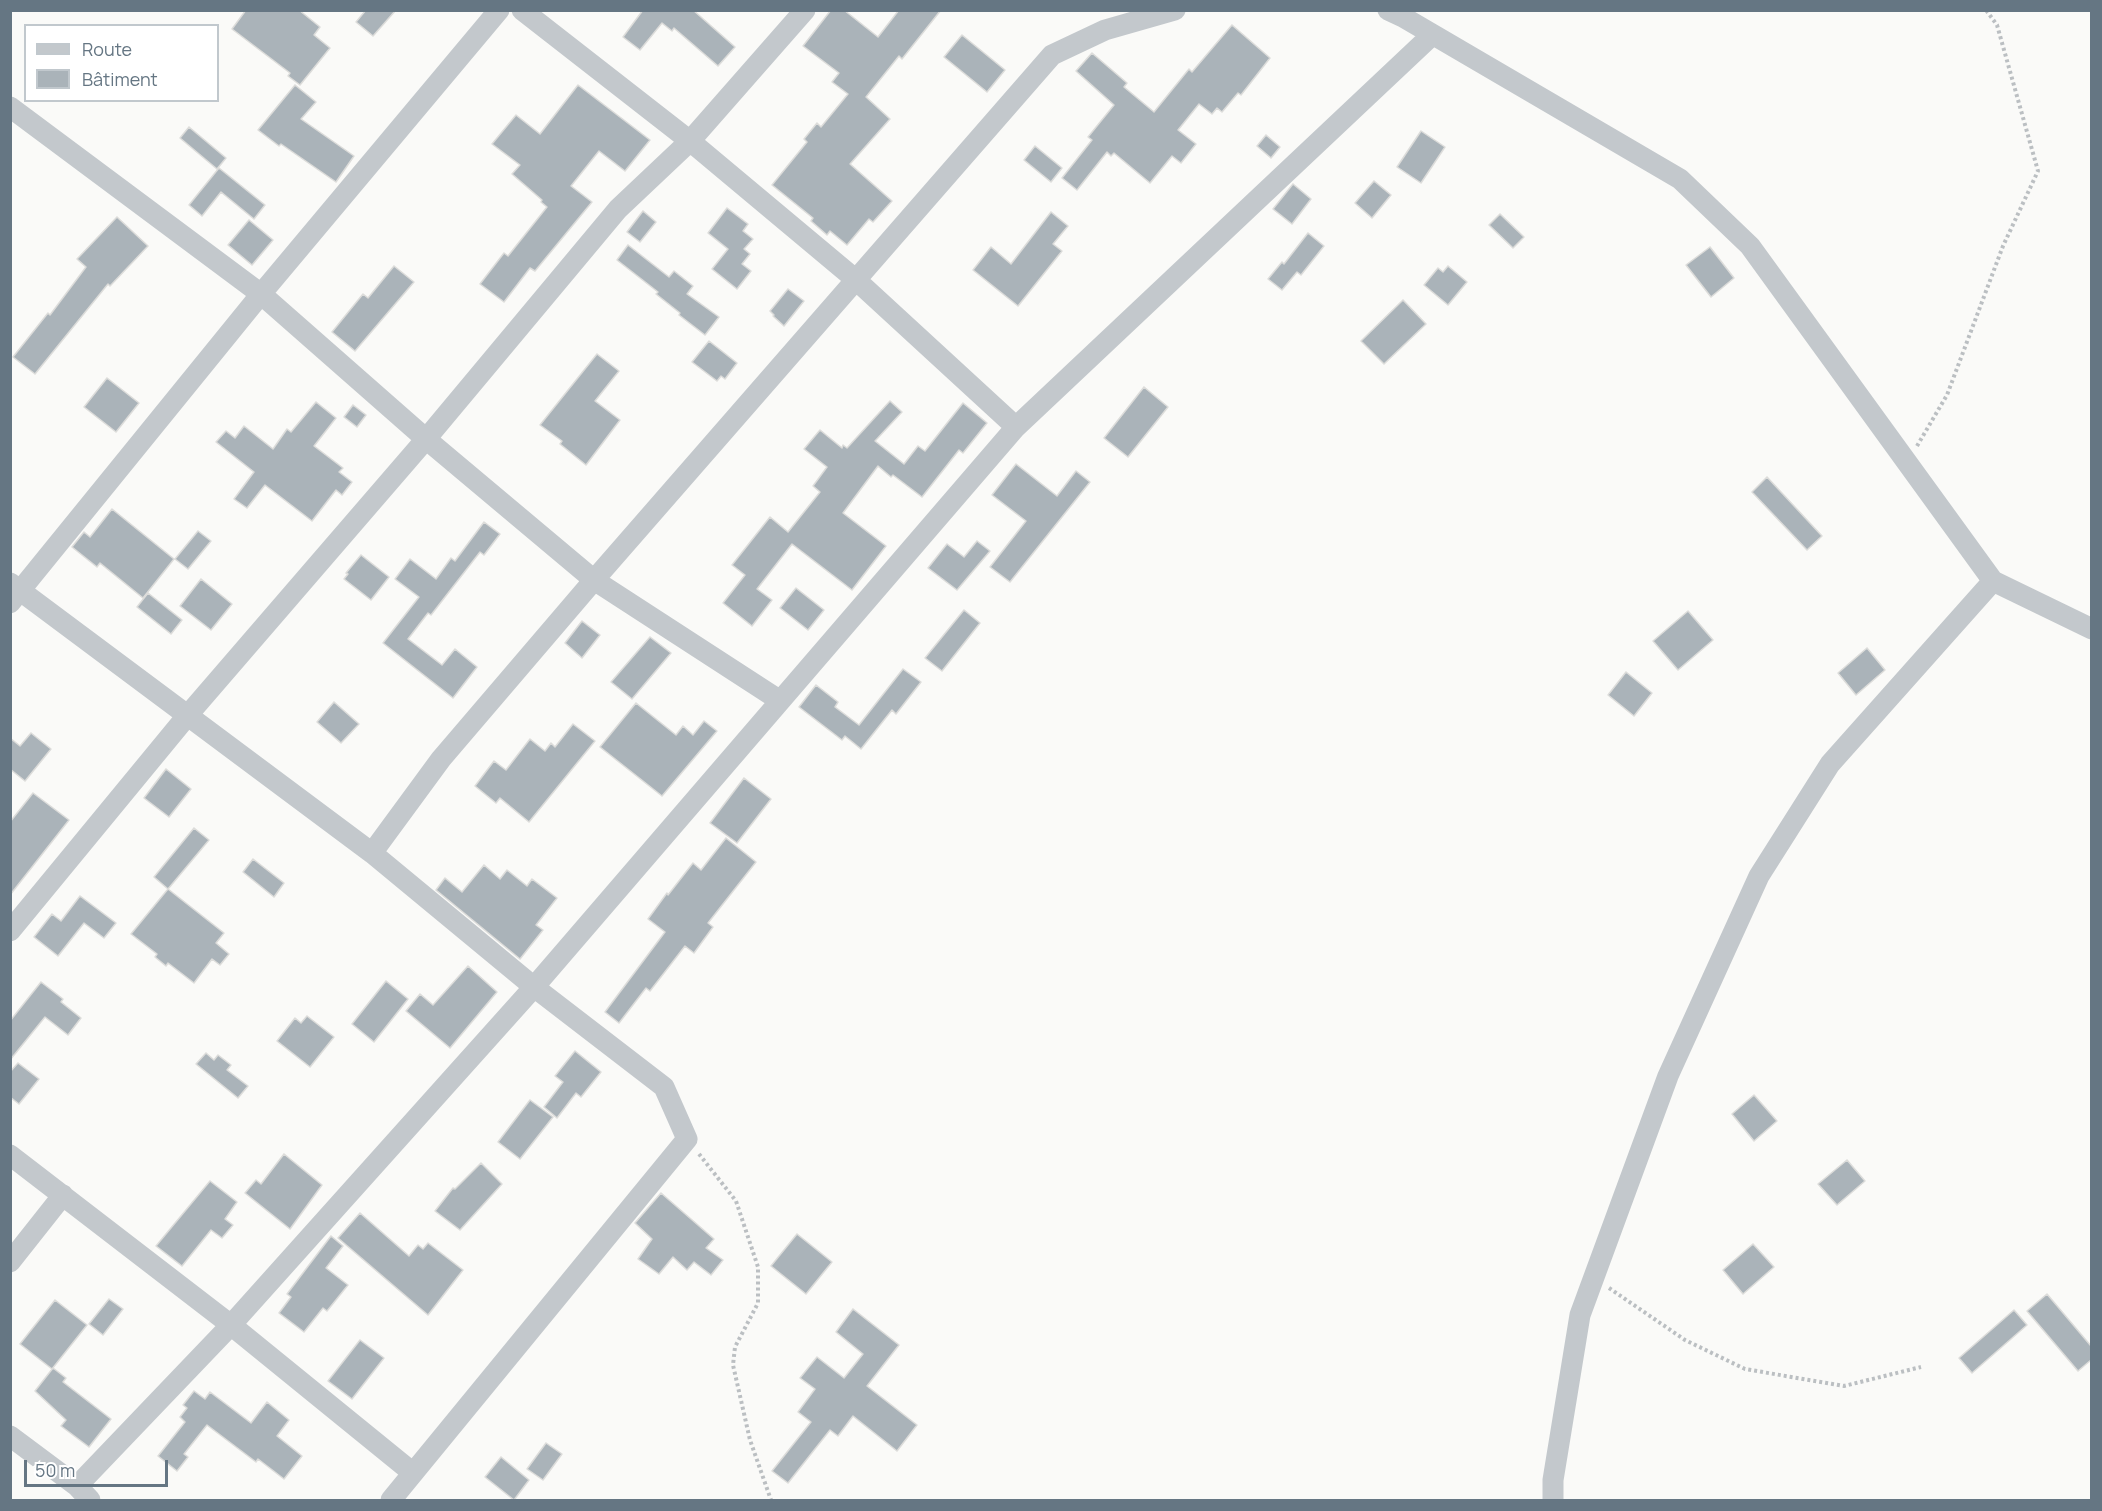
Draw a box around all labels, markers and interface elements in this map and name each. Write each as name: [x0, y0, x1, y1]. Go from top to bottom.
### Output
legend: [24, 24, 219, 102]
text: Route: [82, 37, 132, 61]
text: Bâtiment: [82, 67, 158, 91]
scale bar: [27, 1448, 171, 1486]
text: 50 m: [35, 1458, 75, 1482]

